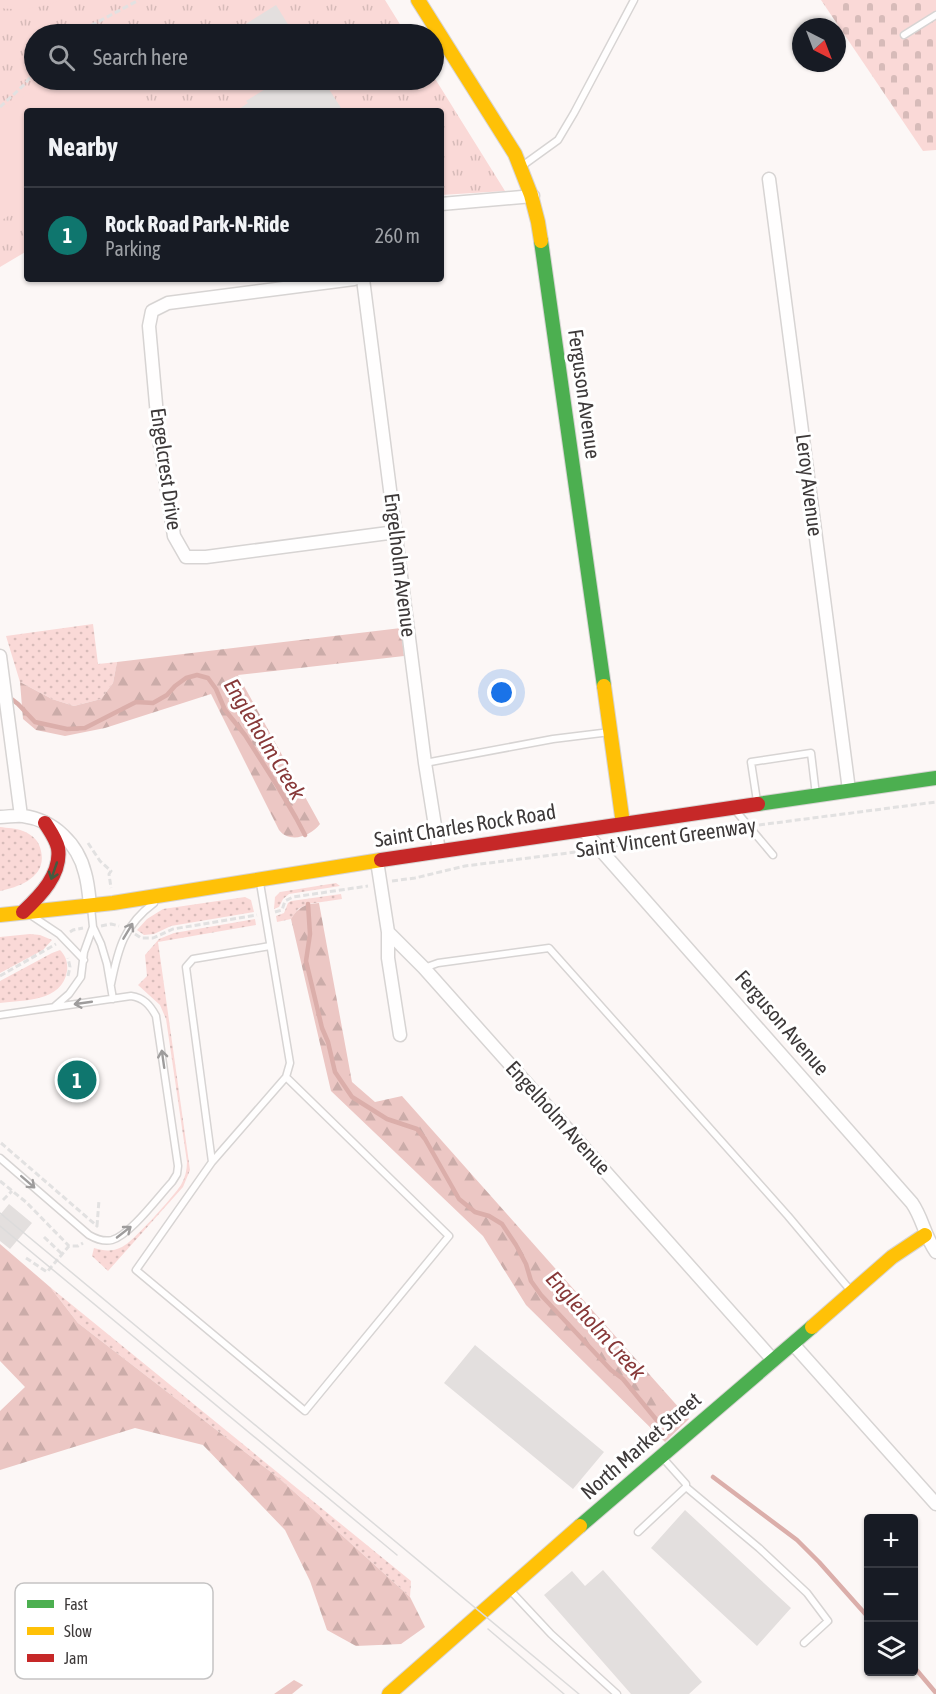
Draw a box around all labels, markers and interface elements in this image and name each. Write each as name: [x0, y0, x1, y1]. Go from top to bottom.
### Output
north arrow: [792, 18, 846, 72]
search box: [24, 24, 444, 90]
icon: search: [45, 41, 78, 74]
text: Search here: [93, 44, 188, 70]
text: Nearby: [48, 132, 118, 162]
text: Rock Road Park-N-Ride: [105, 211, 289, 237]
text: 1: [63, 224, 72, 247]
text: 260 m: [375, 224, 420, 247]
text: Parking: [105, 237, 161, 260]
street label: Ferguson Avenue: [564, 327, 606, 460]
street label: Engelcrest Drive: [147, 406, 187, 532]
street label: Leroy Avenue: [792, 432, 828, 538]
street label: Engelholm Avenue: [380, 492, 422, 638]
water label: Engleholm Creek: [219, 674, 311, 804]
your location: [487, 678, 516, 707]
street label: Saint Charles Rock Road: [372, 799, 557, 851]
street label: Saint Vincent Greenway: [574, 812, 758, 862]
one-way arrow: [48, 861, 59, 880]
one-way arrow: [122, 923, 134, 940]
street label: Ferguson Avenue: [731, 965, 835, 1080]
one-way arrow: [73, 998, 93, 1009]
one-way arrow: [157, 1049, 168, 1069]
street label: Engelholm Avenue: [501, 1056, 616, 1179]
pin: 1: [58, 1058, 97, 1102]
one-way arrow: [20, 1175, 35, 1189]
one-way arrow: [116, 1225, 132, 1238]
water label: Engleholm Creek: [541, 1266, 652, 1385]
street label: North Market Street: [576, 1387, 705, 1504]
map controls: [864, 1514, 918, 1676]
button: +: [864, 1514, 918, 1568]
button: −: [864, 1568, 918, 1622]
legend: [15, 1583, 213, 1679]
text: Fast: [64, 1595, 88, 1613]
text: Slow: [64, 1622, 92, 1640]
button: layers: [864, 1622, 918, 1676]
text: Jam: [64, 1649, 88, 1667]

